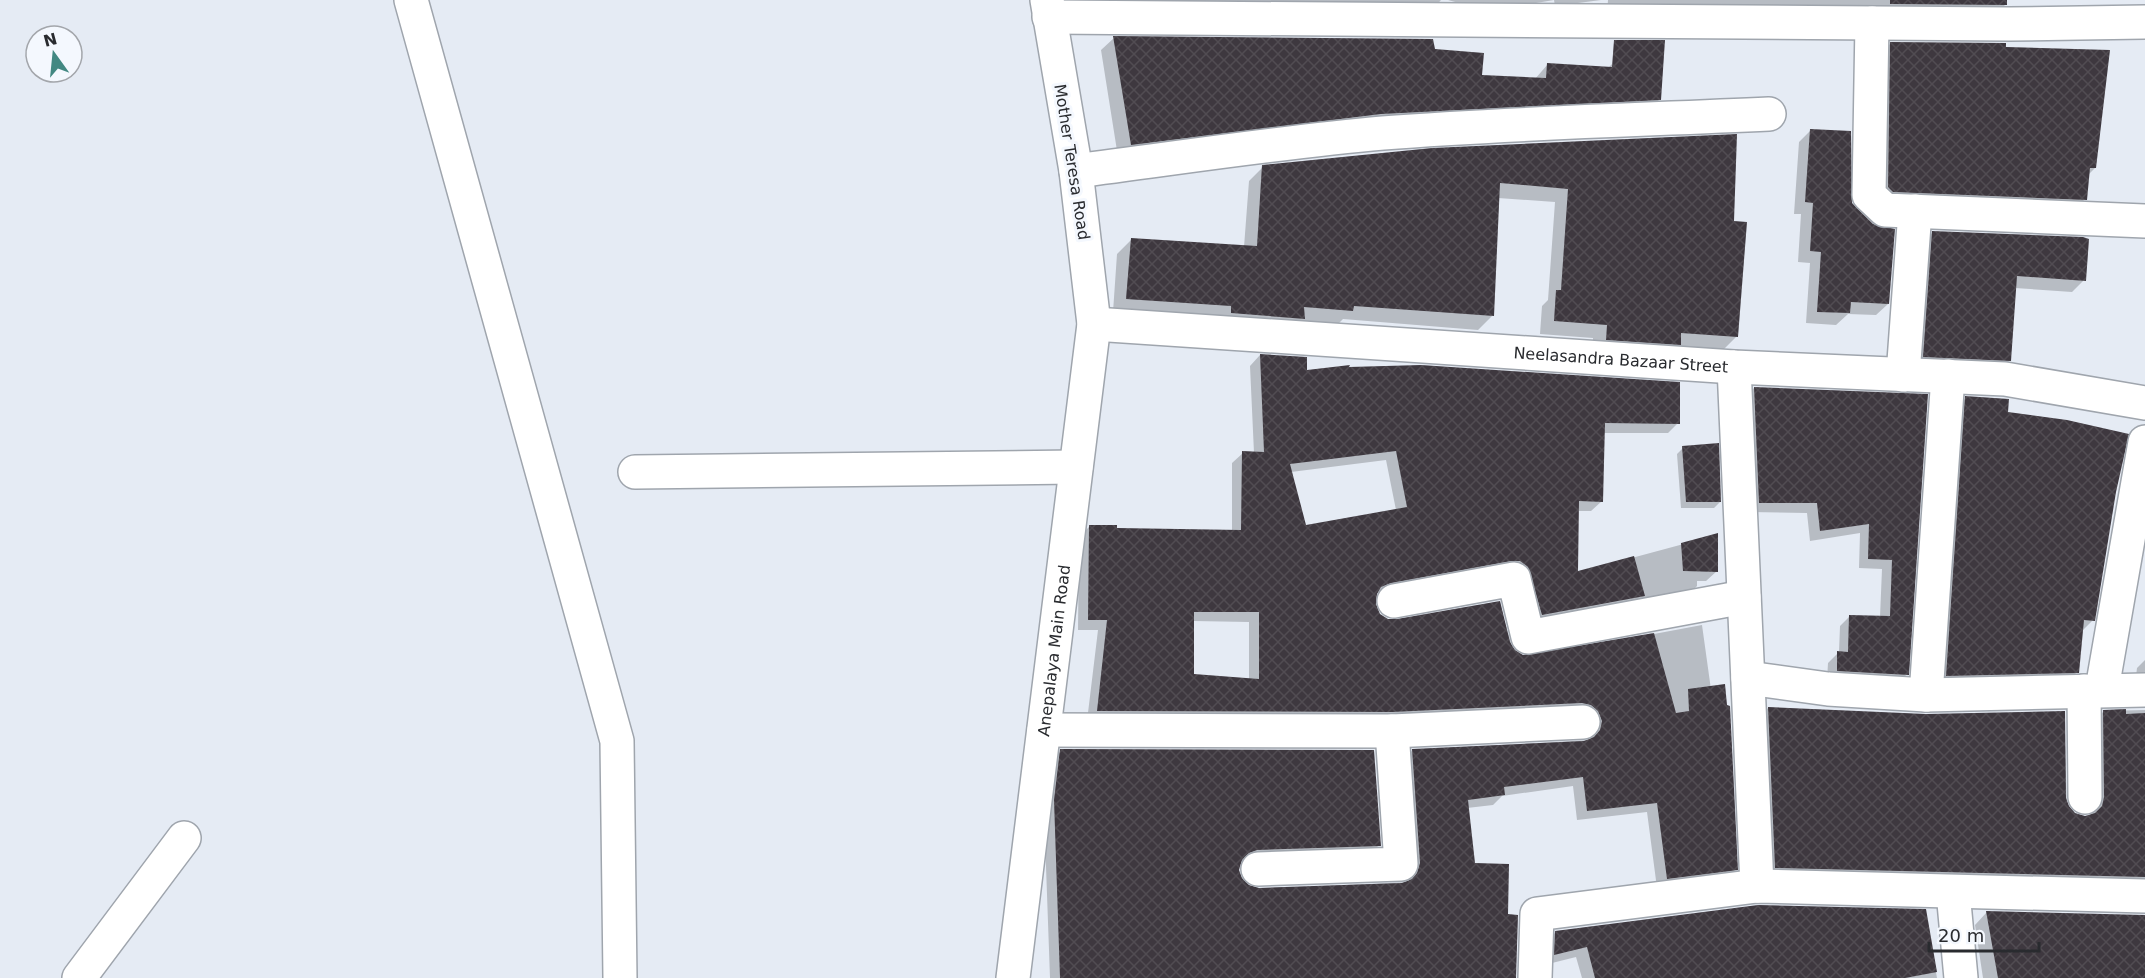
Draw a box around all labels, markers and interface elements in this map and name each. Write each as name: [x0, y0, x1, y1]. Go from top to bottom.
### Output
north arrow: [24, 24, 84, 84]
text: N: [41, 29, 59, 51]
street label: Mother Teresa Road: [1050, 83, 1094, 241]
street label: Neelasandra Bazaar Street: [1513, 343, 1729, 376]
street label: Anepalaya Main Road: [1033, 563, 1074, 738]
scale bar: [1929, 915, 2038, 953]
text: 20 m: [1938, 925, 1984, 946]

